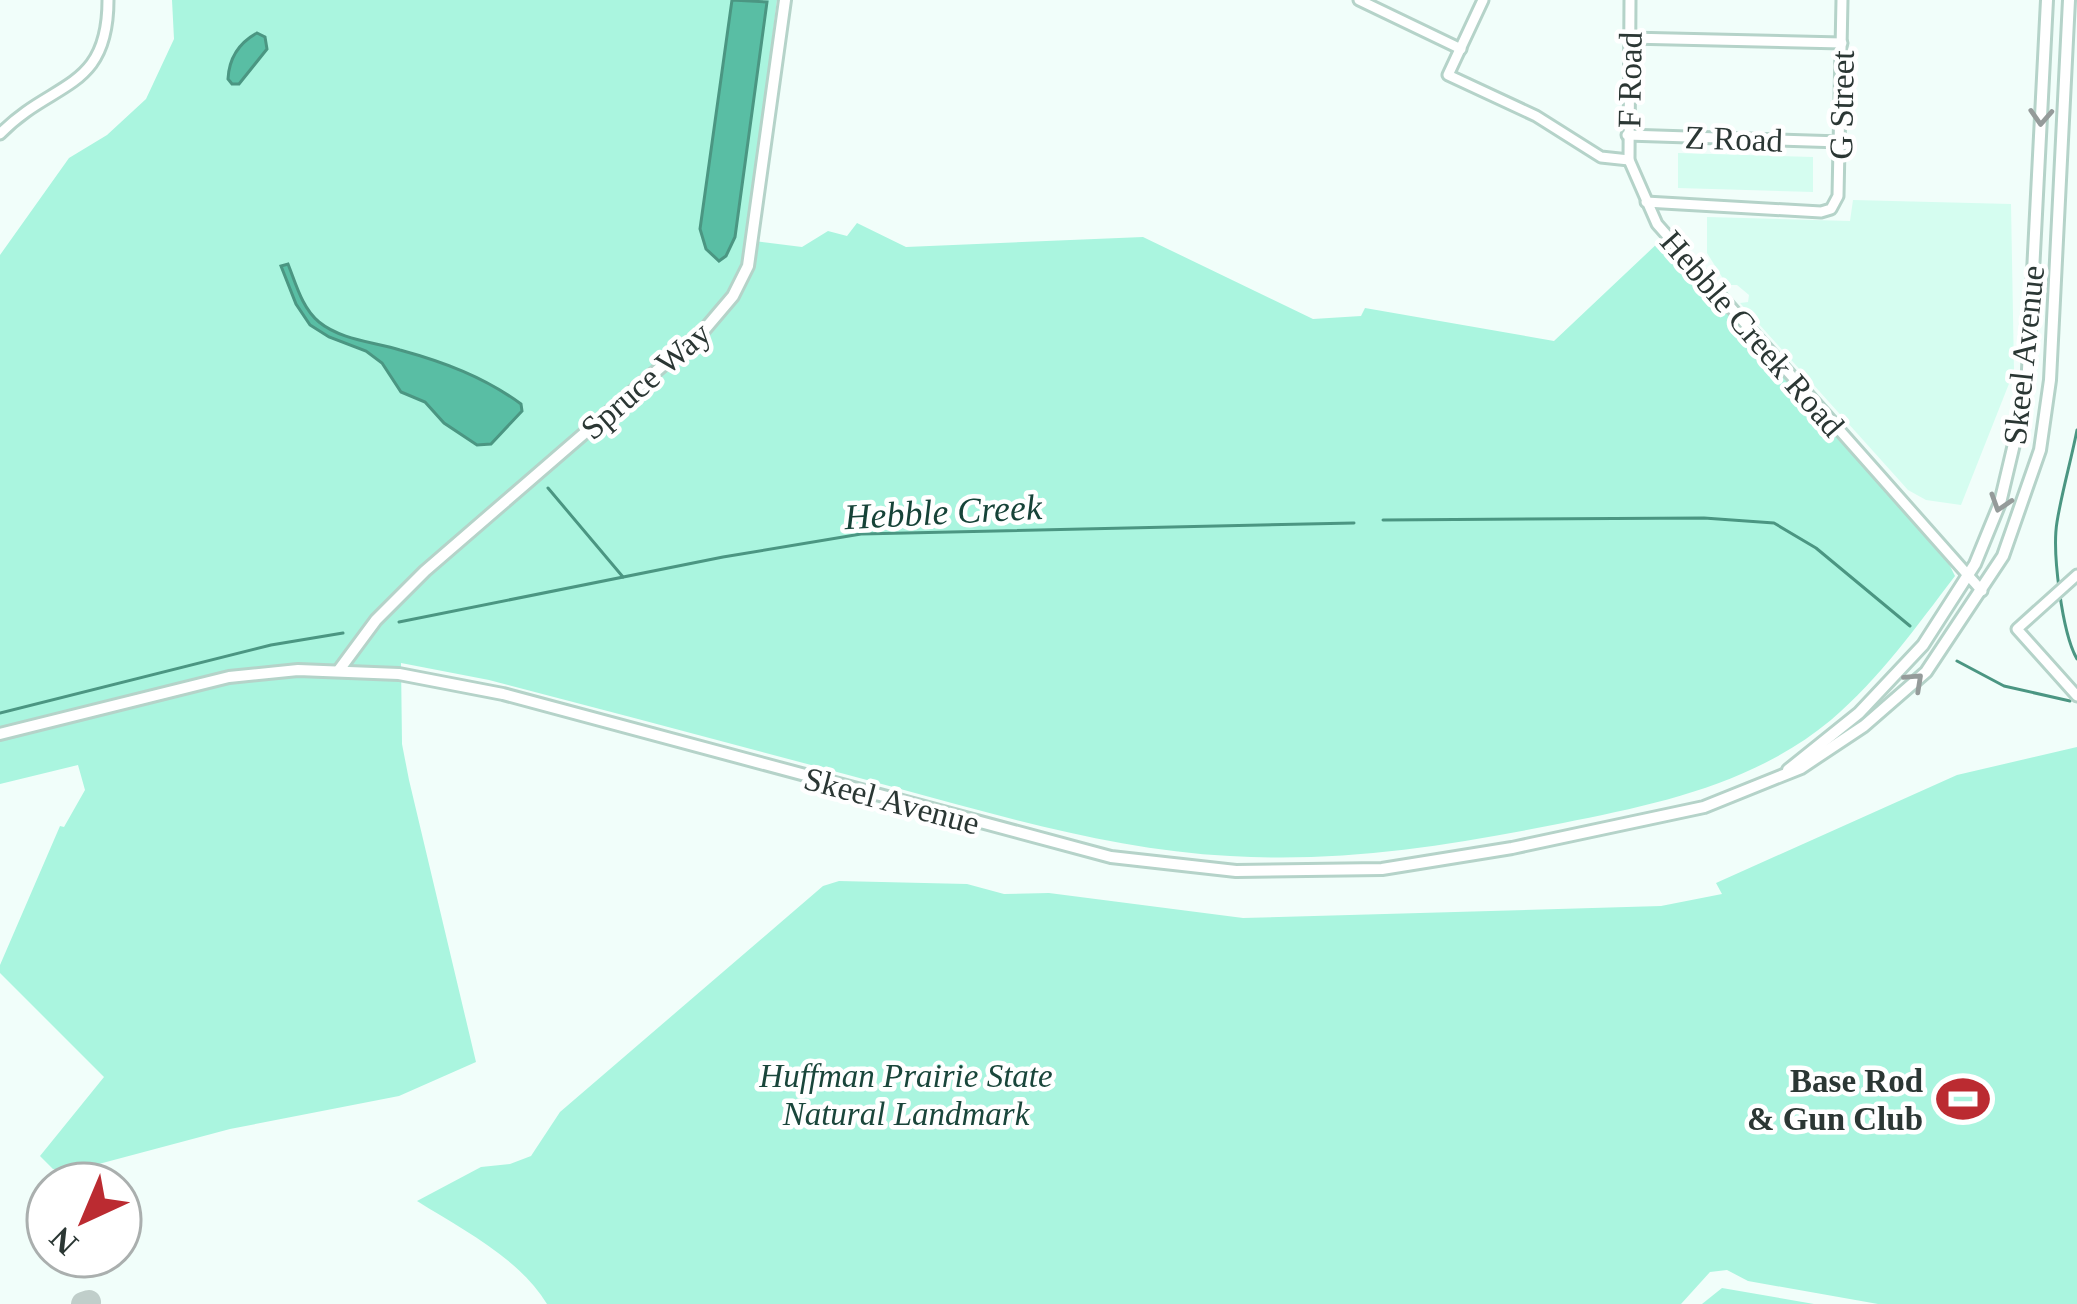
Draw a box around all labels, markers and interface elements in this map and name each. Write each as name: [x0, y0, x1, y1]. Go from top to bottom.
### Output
street label: F Road: [1611, 31, 1649, 128]
street label: G Street: [1823, 50, 1861, 160]
one-way arrow: [2028, 108, 2054, 127]
street label: Z Road: [1684, 119, 1784, 159]
street label: Hebble Creek Road: [1653, 224, 1852, 444]
street label: Skeel Avenue: [1997, 264, 2051, 446]
street label: Spruce Way: [574, 315, 718, 446]
water label: Hebble Creek: [842, 487, 1044, 537]
one-way arrow: [1990, 491, 2014, 512]
one-way arrow: [1901, 673, 1923, 695]
street label: Skeel Avenue: [800, 760, 983, 842]
park label: Huffman Prairie State Natural Landmark: [758, 1058, 1053, 1132]
place label: Base Rod & Gun Club: [1747, 1063, 1923, 1137]
sports icon: Base Rod & Gun Club: [1934, 1070, 1992, 1128]
north arrow: [24, 1160, 144, 1280]
text: N: [43, 1220, 85, 1262]

